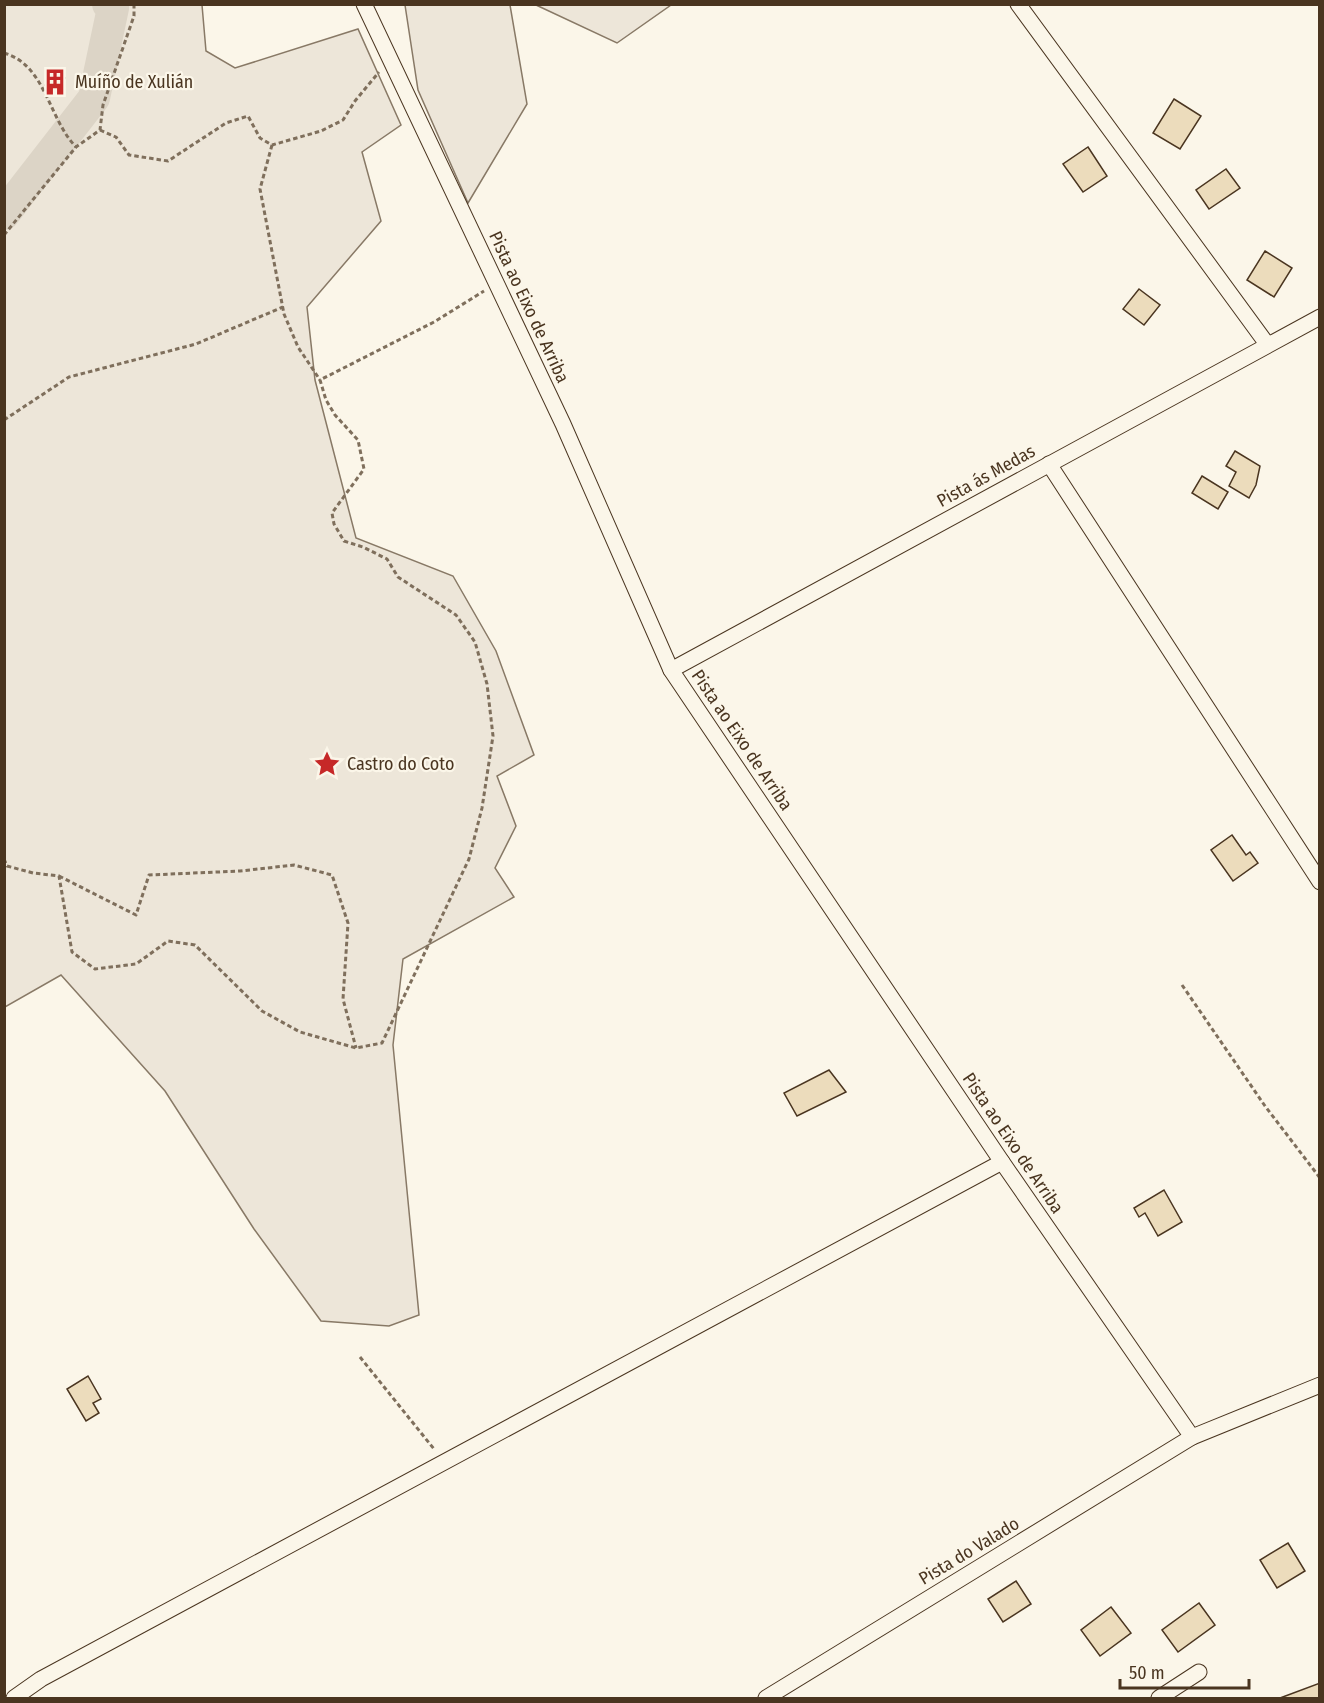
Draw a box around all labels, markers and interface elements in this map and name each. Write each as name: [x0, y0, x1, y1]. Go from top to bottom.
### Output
building icon: Muíño de Xulián: [40, 67, 70, 97]
place label: Muíño de Xulián: [75, 71, 193, 93]
street label: Pista ao Eixo de Arriba: [484, 228, 574, 387]
street label: Pista ás Medas: [933, 440, 1039, 512]
street label: Pista ao Eixo de Arriba: [687, 665, 797, 815]
place icon: Castro do Coto: [312, 749, 342, 779]
place label: Castro do Coto: [347, 753, 454, 775]
street label: Pista ao Eixo de Arriba: [958, 1068, 1068, 1218]
street label: Pista do Valado: [915, 1512, 1023, 1590]
scale bar: [1120, 1652, 1249, 1690]
text: 50 m: [1129, 1662, 1165, 1684]

